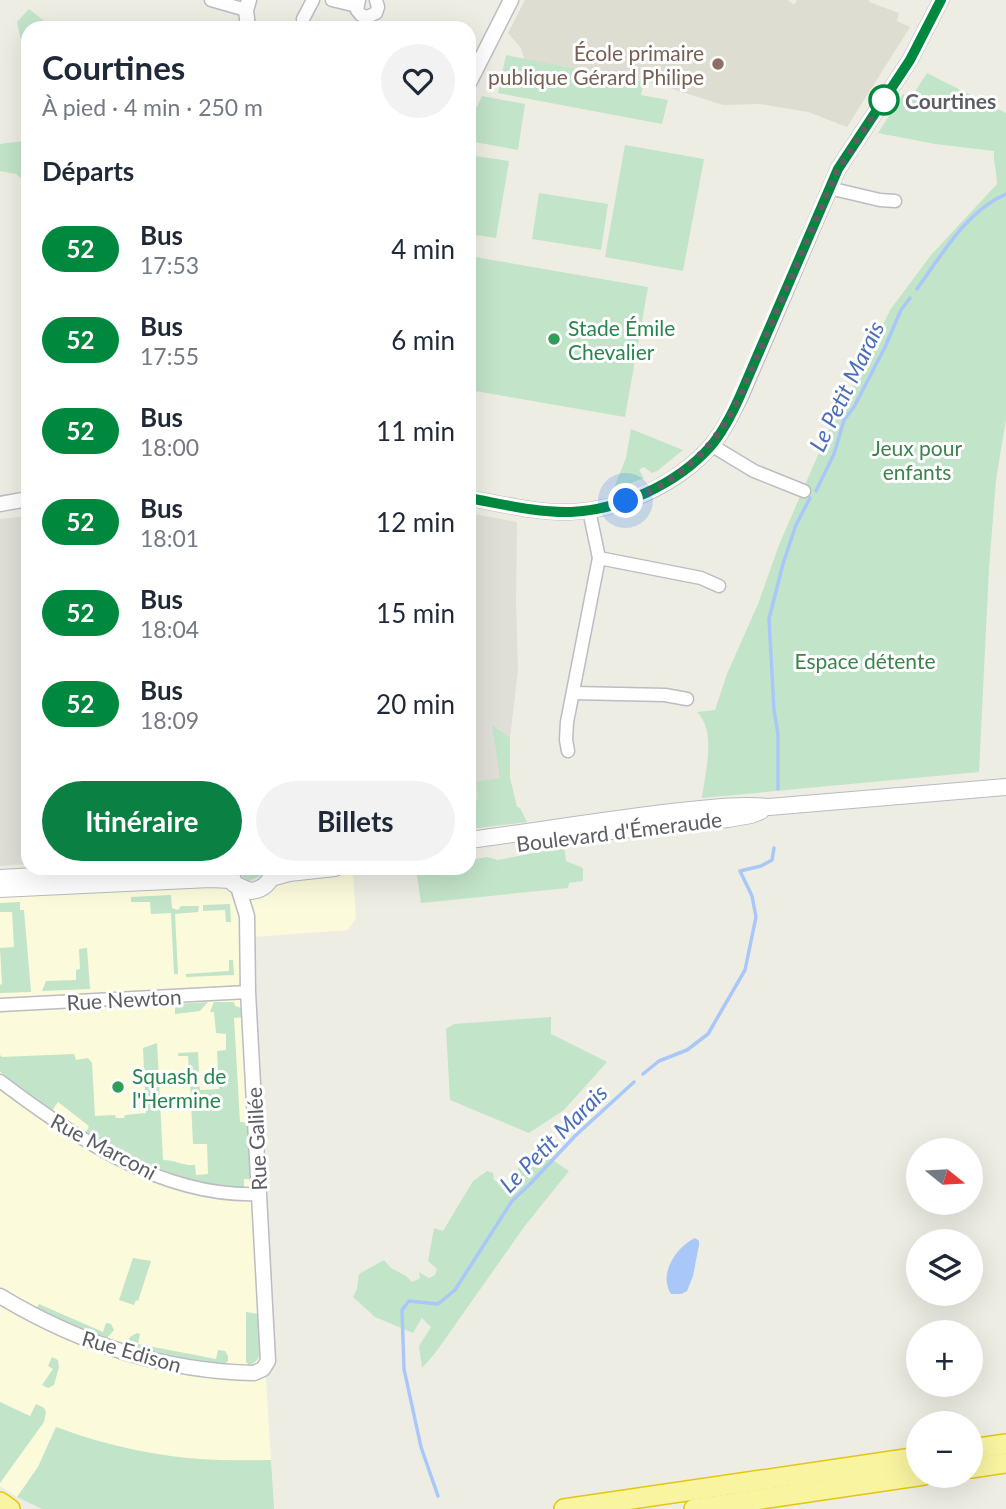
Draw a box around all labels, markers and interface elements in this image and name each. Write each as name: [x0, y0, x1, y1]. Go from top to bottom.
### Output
place label: École primaire publique Gérard Philipe: [488, 40, 704, 89]
button: heart: [381, 44, 455, 118]
text: Courtines: [42, 47, 185, 87]
marker: École primaire publique Gérard Philipe: [710, 56, 726, 72]
marker: Courtines: [869, 85, 899, 115]
place label: Courtines: [905, 88, 996, 113]
text: À pied · 4 min · 250 m: [42, 93, 263, 121]
text: Départs: [42, 155, 134, 187]
text: Bus: [140, 219, 183, 251]
text: 4 min: [391, 233, 455, 265]
text: 52: [67, 234, 94, 263]
text: 17:53: [140, 251, 199, 279]
text: Bus: [140, 310, 183, 342]
place label: Stade Émile Chevalier: [568, 315, 675, 364]
water label: Le Petit Marais: [802, 316, 890, 456]
text: 6 min: [391, 324, 455, 356]
text: 52: [67, 325, 94, 354]
marker: Stade Émile Chevalier: [546, 331, 562, 347]
text: 17:55: [140, 342, 199, 370]
text: Bus: [140, 401, 183, 433]
text: 11 min: [376, 415, 455, 447]
text: 52: [67, 416, 94, 445]
text: 18:00: [140, 433, 199, 461]
park label: Jeux pour enfants: [872, 435, 962, 484]
your location: [608, 483, 643, 518]
text: Bus: [140, 492, 183, 524]
text: 12 min: [376, 506, 455, 538]
text: 52: [67, 507, 94, 536]
text: 18:01: [140, 524, 199, 552]
text: Bus: [140, 583, 183, 615]
text: 15 min: [376, 597, 455, 629]
text: 52: [67, 598, 94, 627]
text: 18:04: [140, 615, 199, 643]
park label: Espace détente: [794, 648, 936, 673]
text: Bus: [140, 674, 183, 706]
text: 20 min: [376, 688, 455, 720]
text: 52: [67, 689, 94, 718]
text: 18:09: [140, 706, 199, 734]
button: Itinéraire: [42, 781, 242, 861]
button: Billets: [256, 781, 455, 861]
street label: Boulevard d'Émeraude: [515, 806, 723, 856]
street label: Rue Newton: [66, 984, 182, 1014]
place label: Squash de l'Hermine: [132, 1063, 226, 1112]
water label: Le Petit Marais: [493, 1078, 613, 1198]
marker: Squash de l'Hermine: [110, 1079, 126, 1095]
street label: Rue Galilée: [241, 1087, 271, 1191]
street label: Rue Marconi: [47, 1108, 161, 1184]
north arrow: [906, 1138, 984, 1214]
map controls: [906, 1138, 983, 1488]
button: layers: [906, 1229, 983, 1306]
button: +: [906, 1320, 983, 1397]
street label: Rue Edison: [79, 1325, 185, 1377]
button: −: [906, 1411, 983, 1488]

